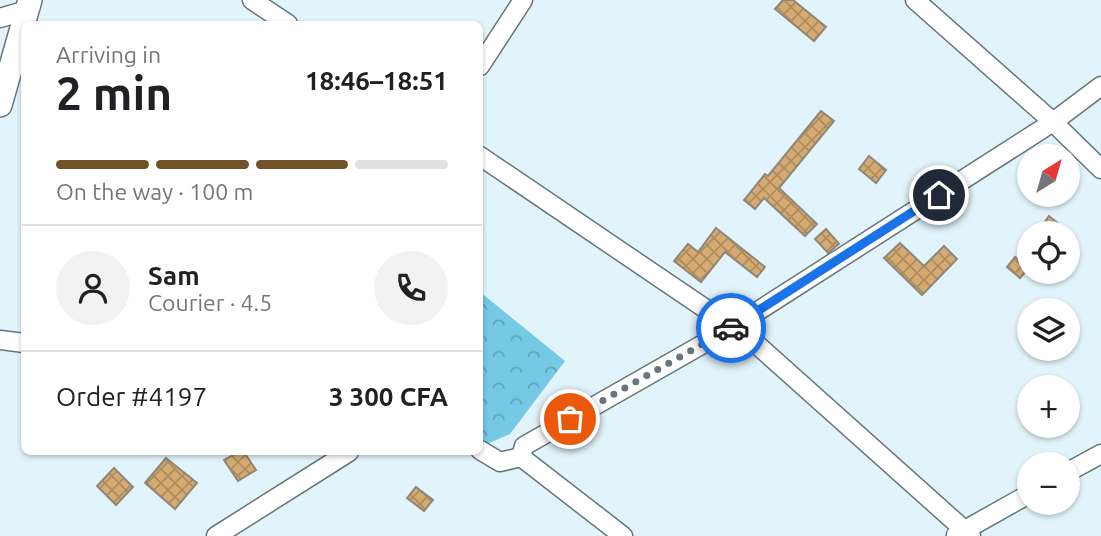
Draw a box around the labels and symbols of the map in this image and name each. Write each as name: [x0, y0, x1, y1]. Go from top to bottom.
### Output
north arrow: [1017, 144, 1080, 206]
pin: [909, 165, 969, 225]
courier: [696, 293, 766, 363]
pin: [540, 389, 600, 449]

